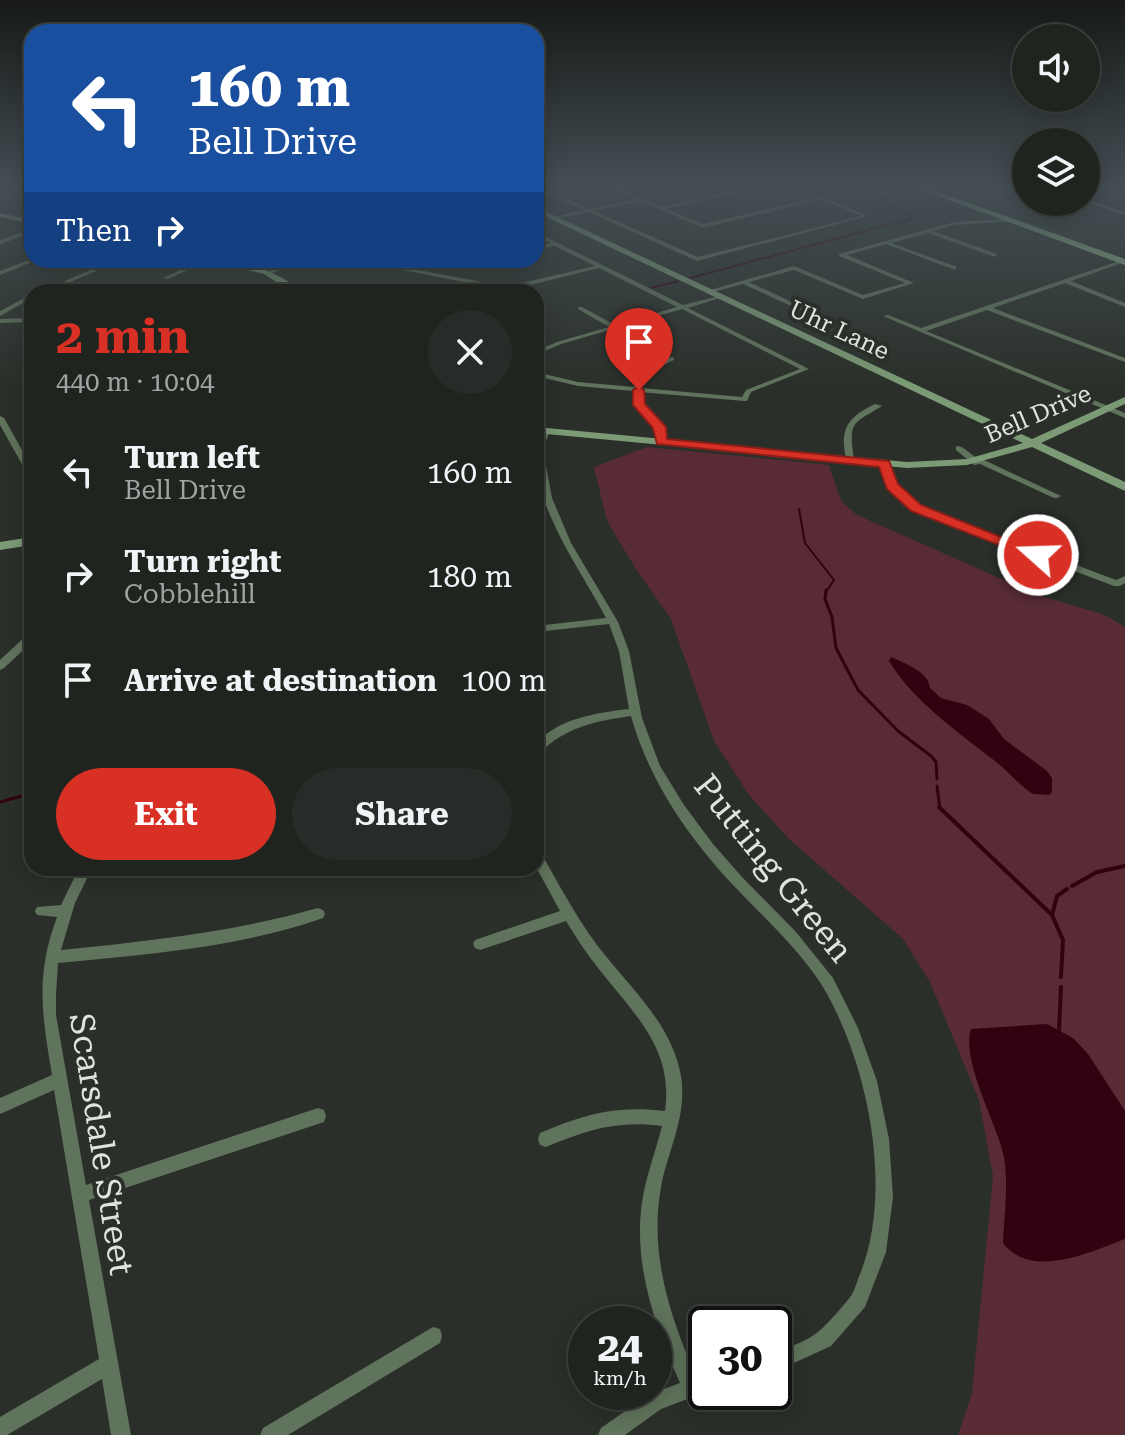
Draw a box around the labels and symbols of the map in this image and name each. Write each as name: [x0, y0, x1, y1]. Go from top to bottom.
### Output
street label: Uhr Lane: [784, 295, 894, 365]
pin: [605, 308, 673, 390]
street label: Bell Drive: [981, 379, 1095, 449]
position arrow: [996, 513, 1080, 597]
street label: Putting Green: [686, 766, 862, 970]
street label: Scarsdale Street: [62, 1010, 142, 1278]
speed limit sign: 30: [688, 1306, 792, 1410]

